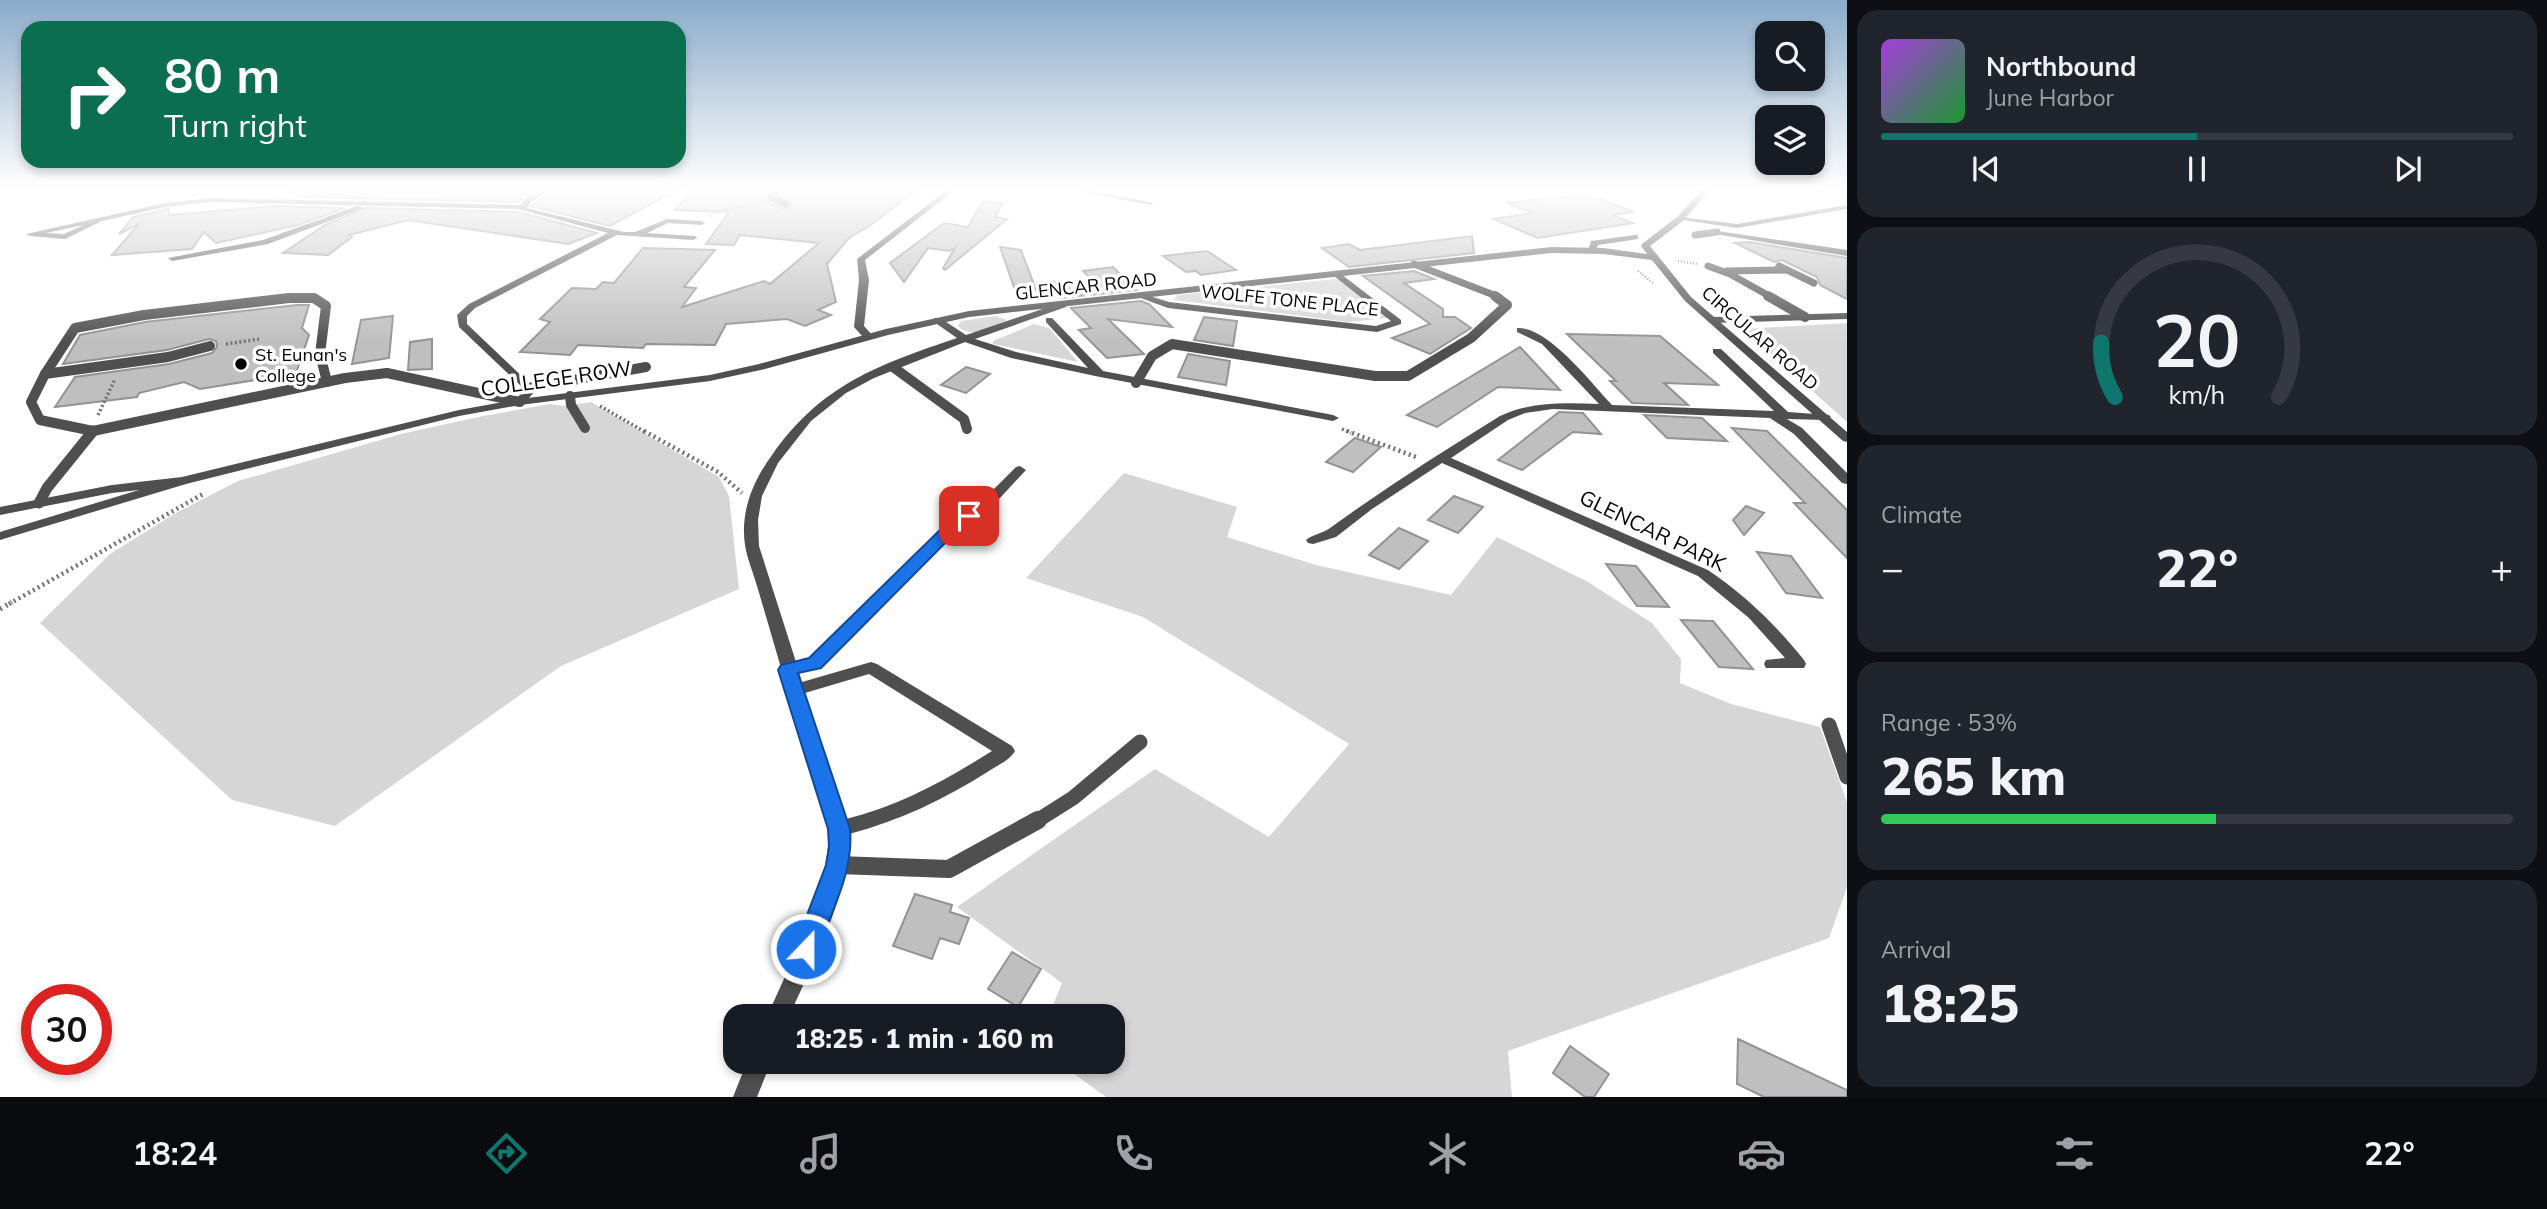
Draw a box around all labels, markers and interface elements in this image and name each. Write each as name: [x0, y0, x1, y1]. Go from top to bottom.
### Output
map controls: [1755, 21, 1825, 175]
button: search: [1755, 21, 1825, 91]
text: 80 m: [164, 44, 280, 105]
icon: right: [49, 49, 140, 140]
text: Northbound: [1986, 50, 2136, 83]
text: June Harbor: [1986, 83, 2114, 112]
text: Turn right: [164, 105, 307, 145]
button: layers: [1755, 105, 1825, 175]
icon: previous: [1967, 150, 2005, 188]
icon: pause: [2178, 150, 2216, 188]
icon: next: [2389, 150, 2427, 188]
street label: GLENCAR ROAD: [1014, 267, 1158, 305]
street label: WOLFE TONE PLACE: [1200, 279, 1380, 321]
street label: CIRCULAR ROAD: [1697, 281, 1823, 395]
text: 20: [2153, 295, 2241, 386]
place label: St. Eunan's College: [255, 343, 347, 387]
street label: COLLEGE ROW: [479, 355, 633, 401]
marker: St. Eunan's College: [233, 356, 249, 372]
text: km/h: [2169, 379, 2225, 410]
street label: GLENCAR PARK: [1576, 483, 1731, 577]
pin: [939, 486, 999, 546]
icon: arrive: [950, 497, 988, 535]
text: Climate: [1881, 500, 1962, 529]
text: 22°: [2156, 535, 2238, 600]
text: −: [1881, 544, 1904, 592]
text: +: [2490, 544, 2513, 592]
text: Range · 53%: [1881, 708, 2017, 737]
text: 265 km: [1881, 743, 2066, 808]
position arrow: [769, 912, 843, 986]
text: Arrival: [1881, 935, 1951, 964]
text: 18:25: [1881, 970, 2019, 1035]
speed limit sign: 30: [21, 984, 112, 1075]
text: 18:25 · 1 min · 160 m: [794, 1022, 1054, 1055]
icon: directions: [482, 1129, 531, 1178]
icon: music: [796, 1129, 845, 1178]
icon: phone: [1109, 1129, 1158, 1178]
icon: climate: [1423, 1129, 1472, 1178]
icon: car: [1737, 1129, 1786, 1178]
icon: filters: [2050, 1129, 2099, 1178]
text: 18:24: [132, 1133, 217, 1173]
text: 22°: [2364, 1133, 2415, 1173]

